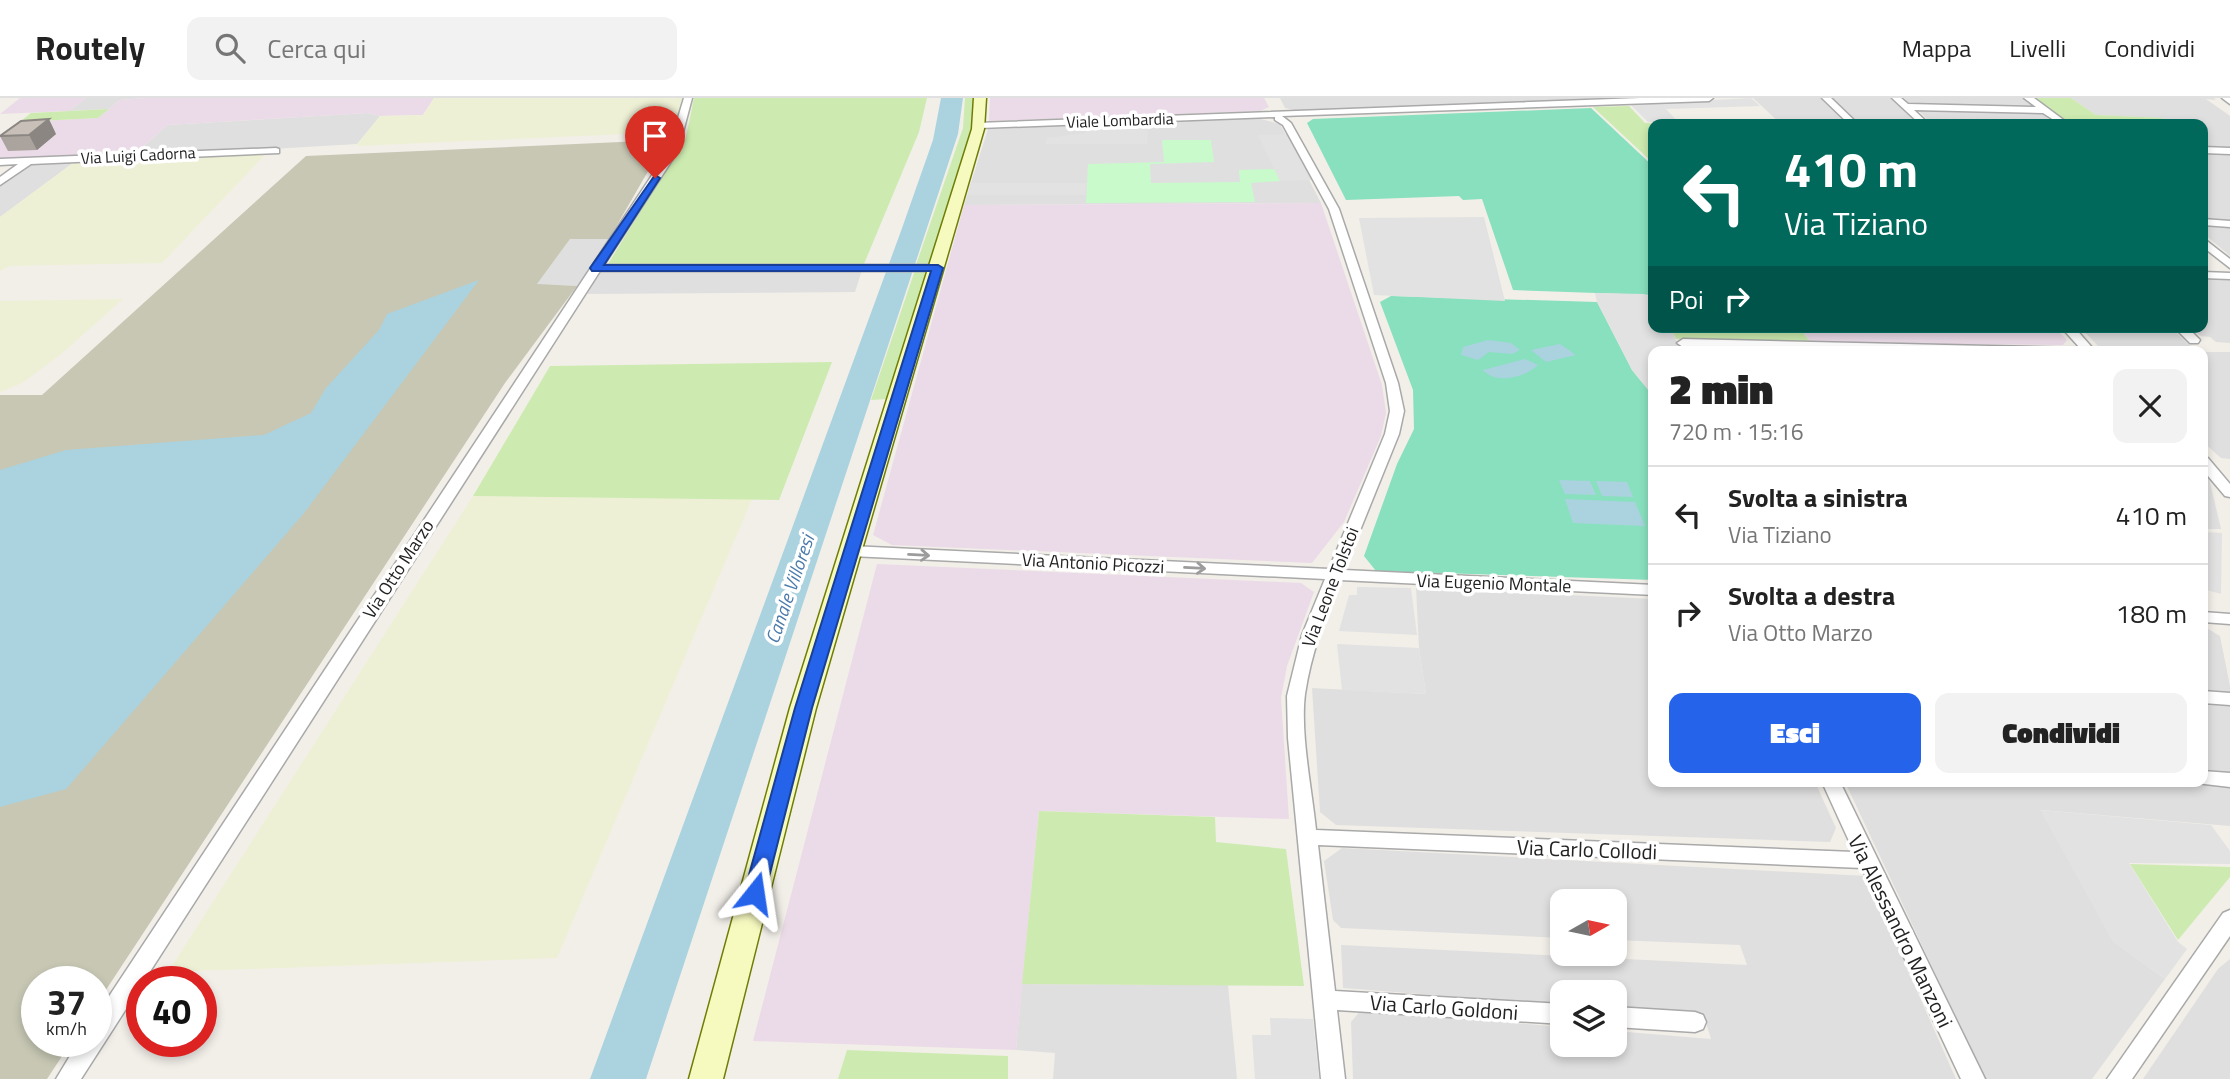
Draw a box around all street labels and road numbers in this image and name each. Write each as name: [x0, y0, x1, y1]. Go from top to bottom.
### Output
street label: Viale Lombardia: [1066, 106, 1174, 134]
street label: Via Luigi Cadorna: [80, 140, 196, 170]
street label: Via Otto Marzo: [356, 514, 440, 624]
street label: Via Leone Tolstoi: [1295, 523, 1365, 651]
street label: Via Antonio Picozzi: [1021, 546, 1165, 580]
street label: Via Eugenio Montale: [1416, 567, 1572, 599]
street label: Via Alessandro Manzoni: [1840, 829, 1962, 1033]
street label: Via Carlo Collodi: [1516, 831, 1658, 867]
street label: Via Carlo Goldoni: [1369, 986, 1519, 1028]

